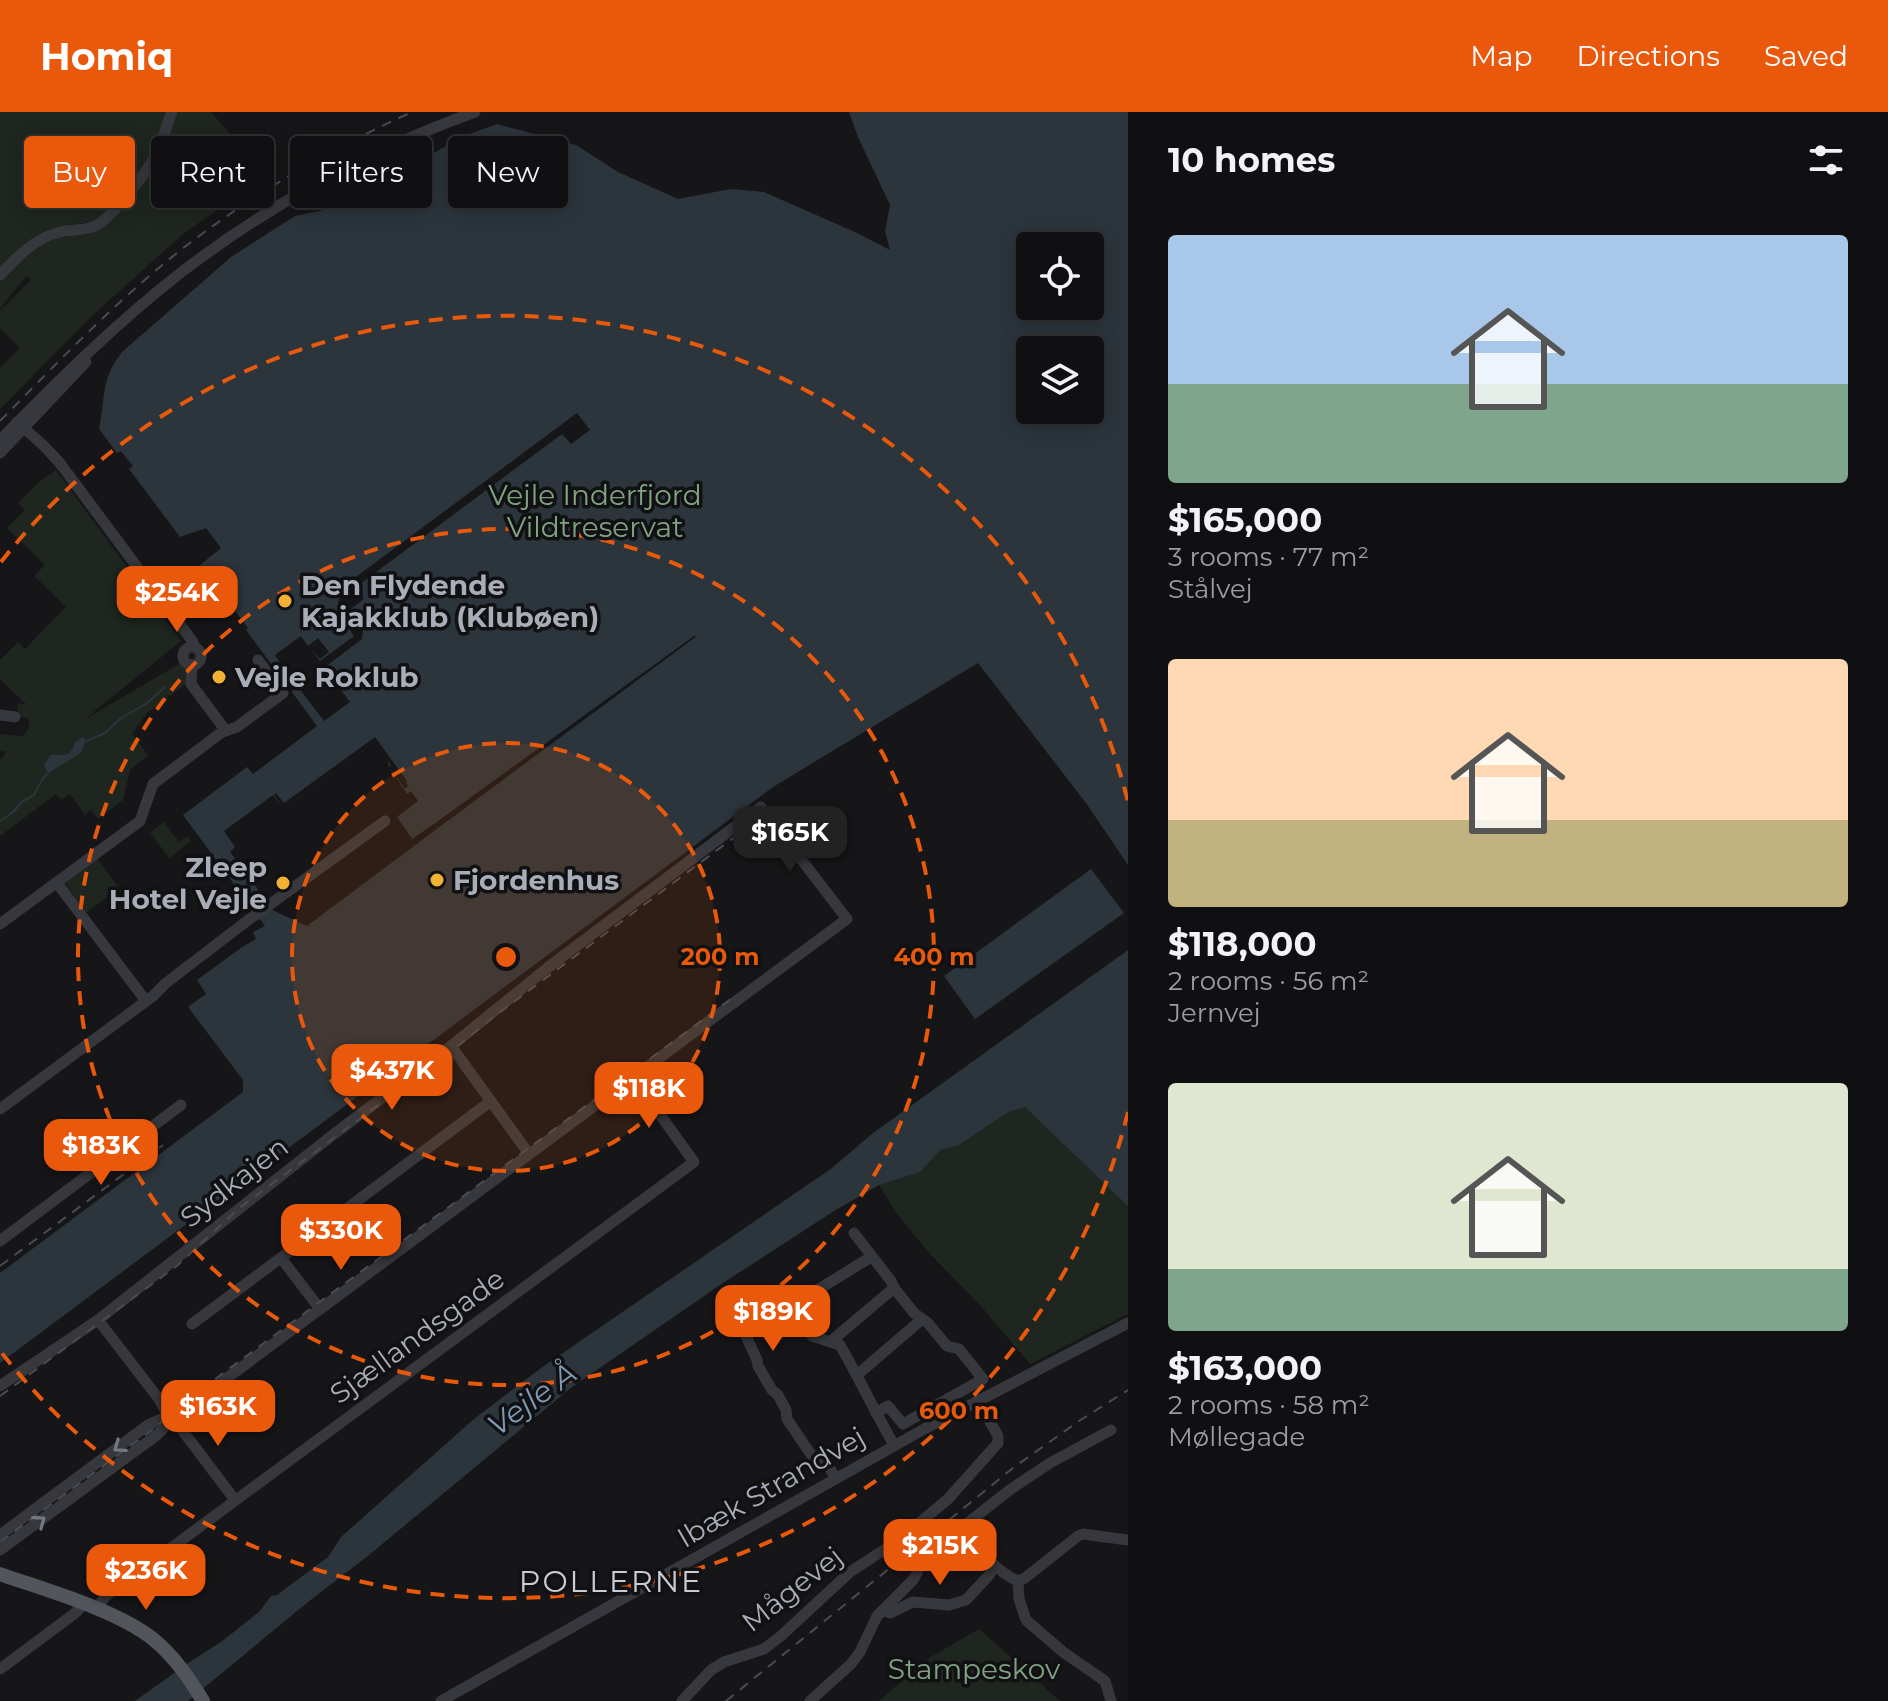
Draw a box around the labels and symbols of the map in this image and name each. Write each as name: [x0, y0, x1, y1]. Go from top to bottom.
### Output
park label: Vejle Inderfjord Vildtreservat: [488, 478, 702, 544]
pin: $254K: [121, 566, 233, 634]
place label: Den Flydende Kajakklub (Klubøen): [301, 568, 599, 634]
marker: Den Flydende Kajakklub (Klubøen): [276, 592, 294, 610]
place label: Vejle Roklub: [234, 660, 419, 694]
marker: Vejle Roklub: [210, 668, 228, 686]
pin: $165K: [734, 806, 846, 874]
place label: Zleep Hotel Vejle: [109, 850, 267, 916]
place label: Fjordenhus: [453, 863, 619, 897]
marker: Fjordenhus: [428, 871, 446, 889]
marker: Zleep Hotel Vejle: [274, 874, 292, 892]
text: 200 m: [681, 942, 759, 971]
text: 400 m: [893, 942, 975, 971]
centre of rings: [492, 943, 520, 971]
pin: $437K: [336, 1044, 448, 1112]
pin: $118K: [593, 1062, 705, 1130]
pin: $183K: [45, 1119, 157, 1187]
street label: Sydkajen: [173, 1129, 295, 1235]
pin: $330K: [285, 1204, 397, 1272]
street label: Sjællandsgade: [323, 1261, 511, 1411]
pin: $189K: [717, 1285, 829, 1353]
water label: Vejle Å: [480, 1354, 584, 1444]
pin: $163K: [162, 1380, 274, 1448]
text: 600 m: [919, 1396, 999, 1425]
street label: Ibæk Strandvej: [671, 1419, 871, 1555]
one-way arrow: [113, 1437, 128, 1451]
one-way arrow: [32, 1516, 46, 1530]
pin: $215K: [884, 1519, 996, 1587]
street label: Mågevej: [735, 1539, 849, 1639]
pin: $236K: [90, 1544, 202, 1612]
district label: POLLERNE: [519, 1563, 703, 1600]
park label: Stampeskov: [888, 1652, 1061, 1686]

